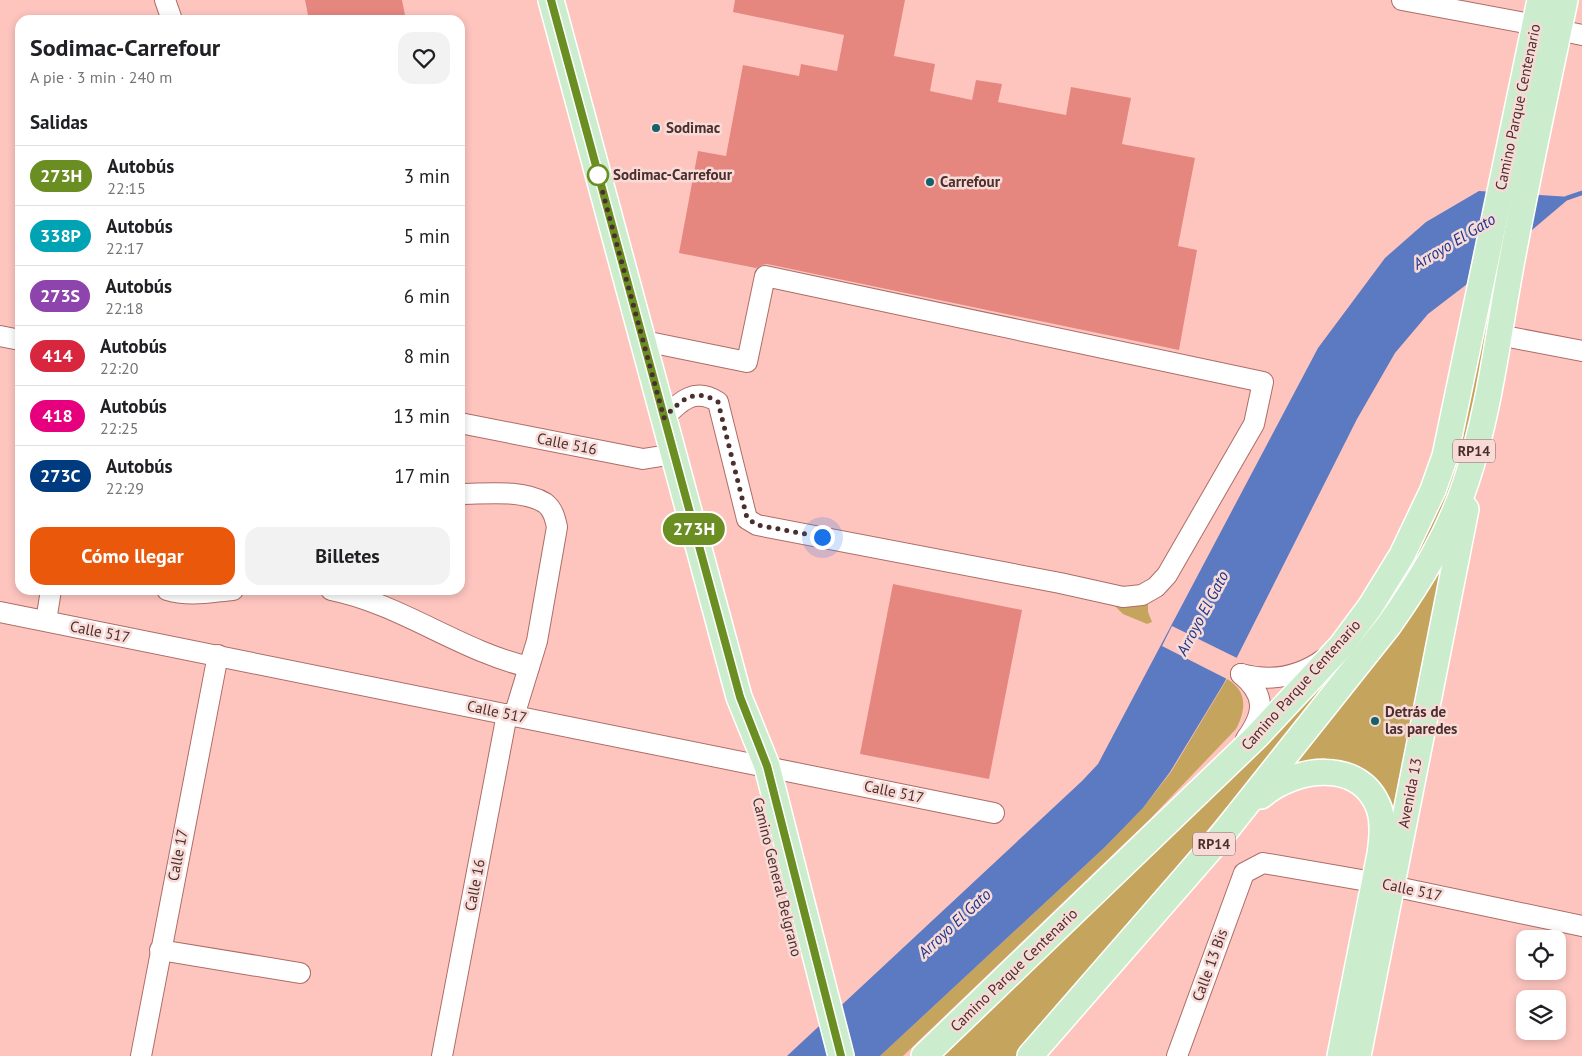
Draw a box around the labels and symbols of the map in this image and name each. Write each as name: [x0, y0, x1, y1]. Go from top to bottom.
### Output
street label: Camino Parque Centenario: [1491, 22, 1544, 192]
place label: Sodimac: [666, 118, 721, 137]
marker: Sodimac: [650, 122, 662, 134]
marker: Sodimac-Carrefour: [587, 164, 609, 186]
place label: Sodimac-Carrefour: [613, 165, 733, 184]
place label: Carrefour: [940, 172, 1001, 191]
marker: Carrefour: [924, 176, 936, 188]
water label: Arroyo El Gato: [1408, 209, 1499, 274]
street label: Calle 516: [536, 428, 599, 459]
road number: RP14: [1453, 440, 1495, 462]
line badge: 273H: [659, 513, 729, 545]
your location: [810, 525, 835, 550]
water label: Arroyo El Gato: [1171, 567, 1233, 660]
street label: Camino Parque Centenario: [1237, 615, 1364, 754]
street label: Calle 517: [69, 616, 132, 647]
street label: Calle 517: [465, 696, 529, 727]
place label: Detrás de las paredes: [1385, 702, 1457, 738]
marker: Detrás de las paredes: [1369, 715, 1381, 727]
street label: Avenida 13: [1393, 756, 1426, 830]
street label: Calle 517: [862, 776, 926, 807]
street label: Camino General Belgrano: [749, 795, 806, 958]
street label: Calle 17: [163, 827, 192, 882]
road number: RP14: [1193, 832, 1235, 856]
street label: Calle 16: [460, 857, 489, 912]
street label: Calle 517: [1380, 874, 1444, 905]
water label: Arroyo El Gato: [913, 884, 995, 963]
street label: Camino Parque Centenario: [946, 904, 1081, 1035]
street label: Calle 13 Bis: [1188, 926, 1231, 1004]

